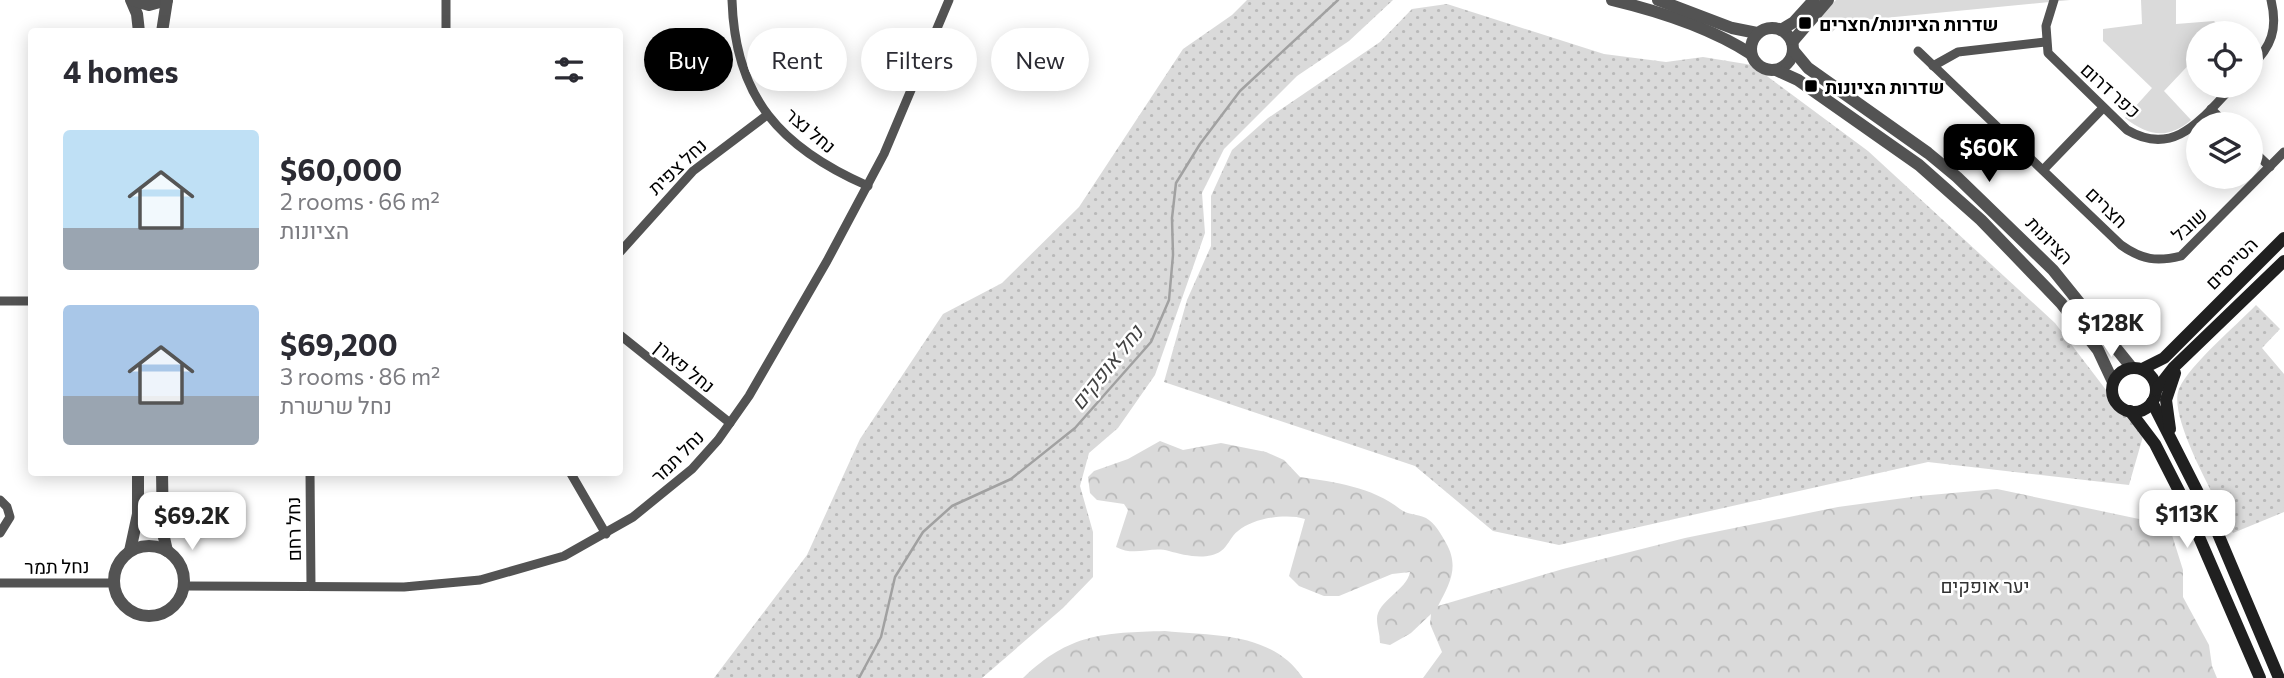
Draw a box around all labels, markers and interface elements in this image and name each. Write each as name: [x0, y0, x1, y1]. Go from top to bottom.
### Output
place label: שדרות הציונות/חצרים: [1819, 12, 1999, 35]
marker: שדרות הציונות/חצרים: [1797, 15, 1813, 31]
map controls: [2186, 21, 2263, 189]
button: locate: [2186, 21, 2263, 98]
chip: Buy: [644, 28, 733, 91]
chip: Rent: [747, 28, 847, 91]
chip: Filters: [861, 28, 977, 91]
chip: New: [991, 28, 1089, 91]
icon: filters: [550, 51, 588, 89]
text: 4 homes: [63, 52, 178, 89]
street label: כפר דרום: [2077, 57, 2145, 123]
place label: שדרות הציונות: [1825, 75, 1945, 98]
marker: שדרות הציונות: [1803, 78, 1819, 94]
street label: נחל נצר: [781, 102, 841, 158]
button: layers: [2186, 112, 2263, 189]
pin: $60K: [1948, 124, 2030, 184]
street label: נחל צפית: [643, 133, 711, 199]
text: $60K: [1960, 133, 2018, 161]
text: $60,000: [280, 150, 402, 187]
icon: home: [119, 158, 203, 242]
street label: חצרים: [2081, 182, 2133, 232]
text: 2 rooms · 66 m²: [280, 187, 440, 215]
street label: שובל: [2166, 202, 2212, 246]
street label: הציונות: [2022, 211, 2078, 269]
text: הציונות: [280, 216, 349, 244]
street label: הטייסים: [2200, 232, 2262, 294]
pin: $128K: [2062, 300, 2160, 359]
text: $128K: [2078, 308, 2144, 336]
water label: נחל אופקים: [1065, 319, 1149, 415]
text: $69,200: [280, 325, 398, 362]
icon: home: [119, 333, 203, 417]
street label: נחל פארן: [650, 335, 720, 397]
text: 3 rooms · 86 m²: [280, 362, 440, 390]
text: נחל שרשרת: [280, 391, 392, 419]
street label: נחל תמר: [646, 425, 708, 487]
pin: $113K: [2138, 490, 2236, 550]
pin: $69.2K: [135, 492, 249, 552]
street label: נחל רחם: [281, 496, 305, 562]
text: $113K: [2155, 499, 2219, 527]
text: $69.2K: [154, 501, 230, 529]
street label: נחל תמר: [24, 554, 90, 578]
park label: יער אופקים: [1940, 574, 2030, 597]

